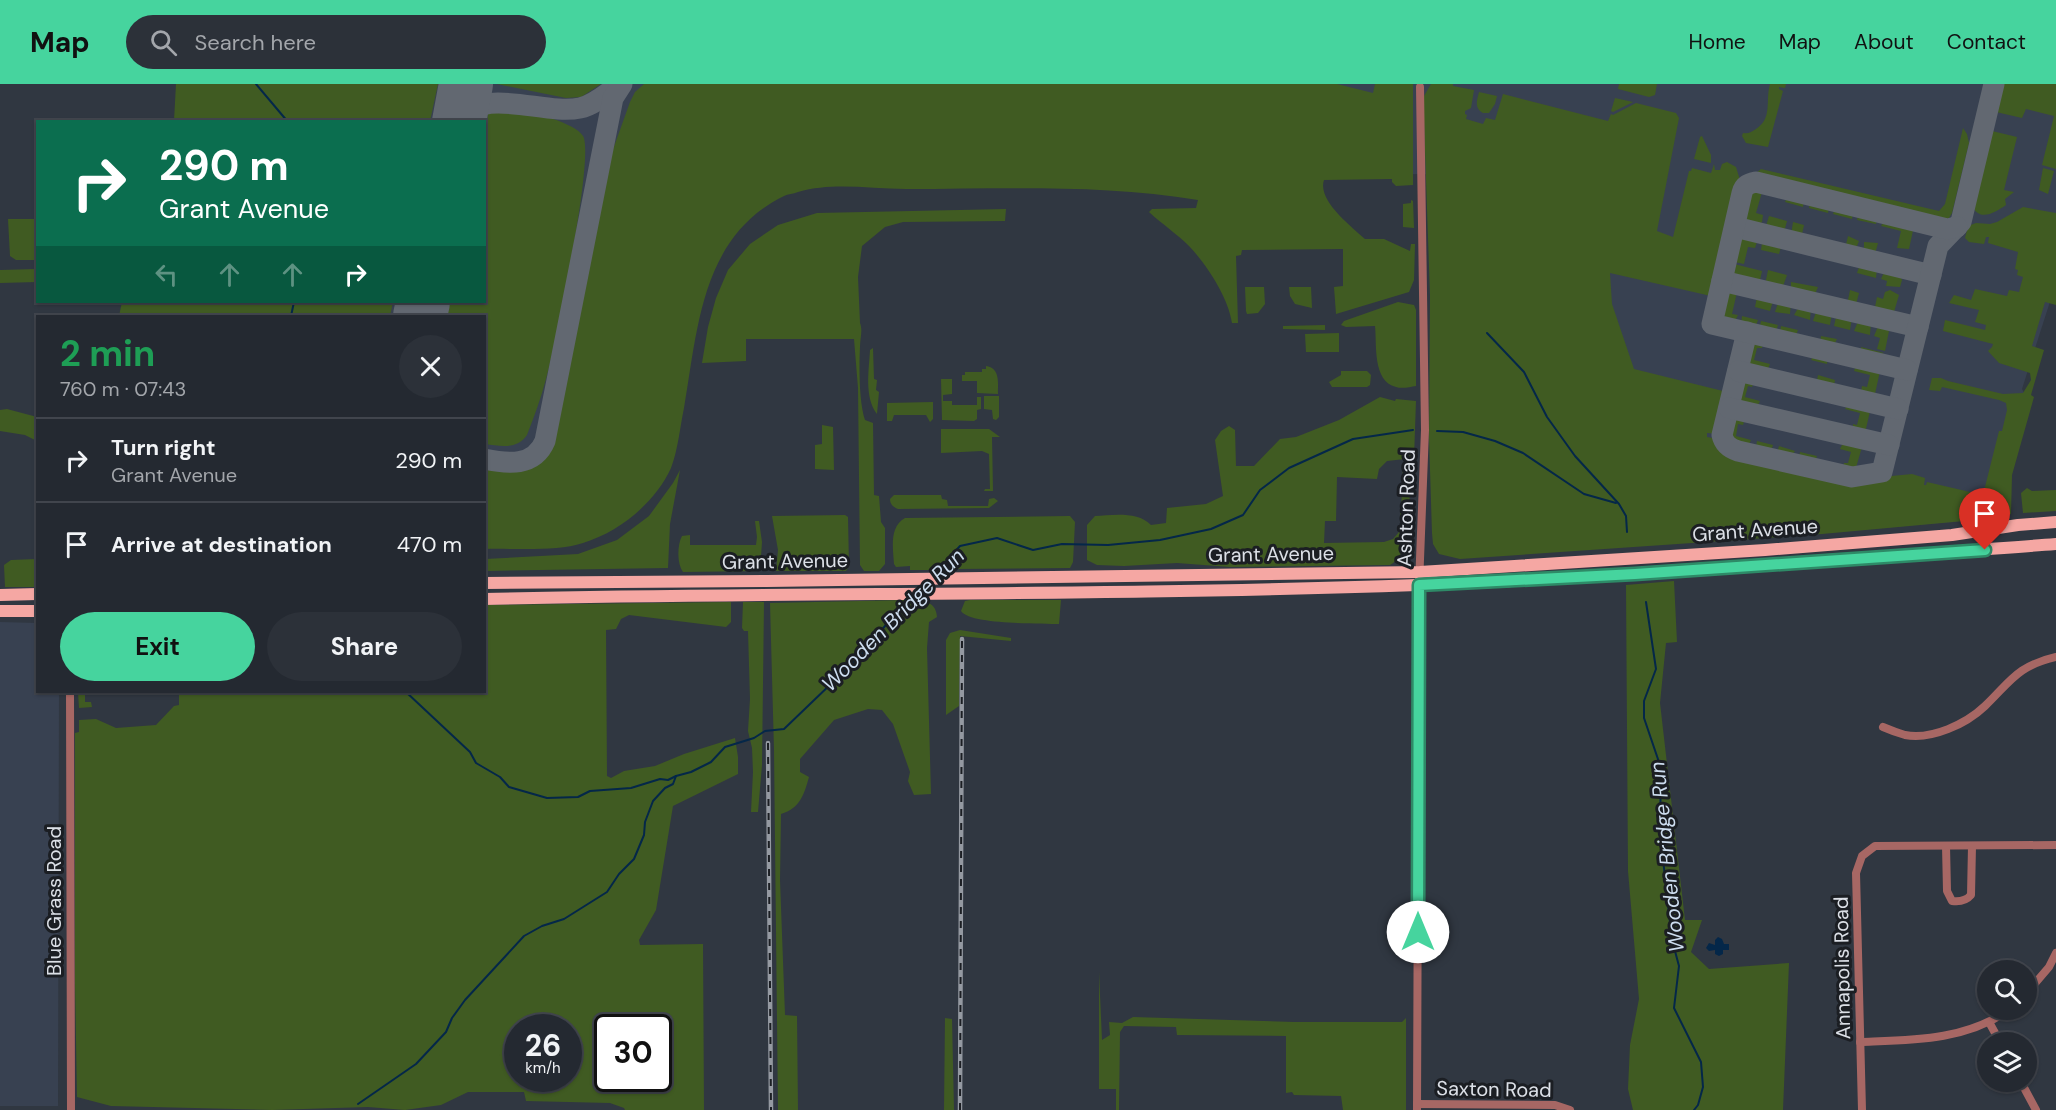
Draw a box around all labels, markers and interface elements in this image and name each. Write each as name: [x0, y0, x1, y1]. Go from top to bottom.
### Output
search box: [126, 15, 546, 69]
text: Map: [30, 24, 90, 61]
icon: search: [147, 26, 180, 59]
text: Search here: [195, 28, 316, 57]
text: Home: [1688, 28, 1746, 56]
text: Map: [1779, 28, 1821, 56]
text: About: [1854, 28, 1914, 56]
text: Contact: [1947, 28, 2026, 56]
text: 290 m: [159, 138, 289, 193]
icon: right: [60, 144, 138, 222]
text: Grant Avenue: [159, 191, 329, 226]
icon: left: [150, 258, 183, 291]
icon: ahead: [213, 258, 246, 291]
icon: ahead: [276, 258, 309, 291]
icon: right: [339, 258, 372, 291]
text: 2 min: [60, 330, 155, 377]
button: close: [399, 335, 462, 398]
text: 760 m · 07:43: [60, 376, 186, 402]
text: Turn right: [111, 433, 216, 462]
icon: right: [60, 444, 93, 477]
text: 290 m: [395, 446, 462, 475]
street label: Ashton Road: [1391, 449, 1421, 567]
text: Grant Avenue: [111, 462, 237, 488]
pin: [1959, 488, 2010, 550]
icon: arrive: [1968, 497, 2001, 530]
street label: Grant Avenue: [1691, 513, 1819, 547]
icon: arrive: [60, 528, 93, 561]
text: Arrive at destination: [111, 530, 332, 559]
text: 470 m: [397, 530, 462, 559]
street label: Grant Avenue: [1208, 540, 1334, 568]
water label: Wooden Bridge Run: [815, 542, 971, 698]
street label: Grant Avenue: [722, 547, 848, 575]
button: Exit: [60, 612, 255, 681]
button: Share: [267, 612, 462, 681]
water label: Wooden Bridge Run: [1643, 760, 1691, 954]
street label: Blue Grass Road: [41, 826, 67, 976]
street label: Annapolis Road: [1828, 896, 1856, 1040]
position arrow: [1386, 900, 1450, 964]
map controls: [1977, 960, 2037, 1092]
button: search: [1977, 960, 2037, 1020]
speed limit sign: 30: [594, 1014, 672, 1092]
text: 26: [525, 1026, 561, 1065]
button: layers: [1977, 1032, 2037, 1092]
text: km/h: [525, 1058, 561, 1078]
street label: Saxton Road: [1436, 1075, 1552, 1103]

